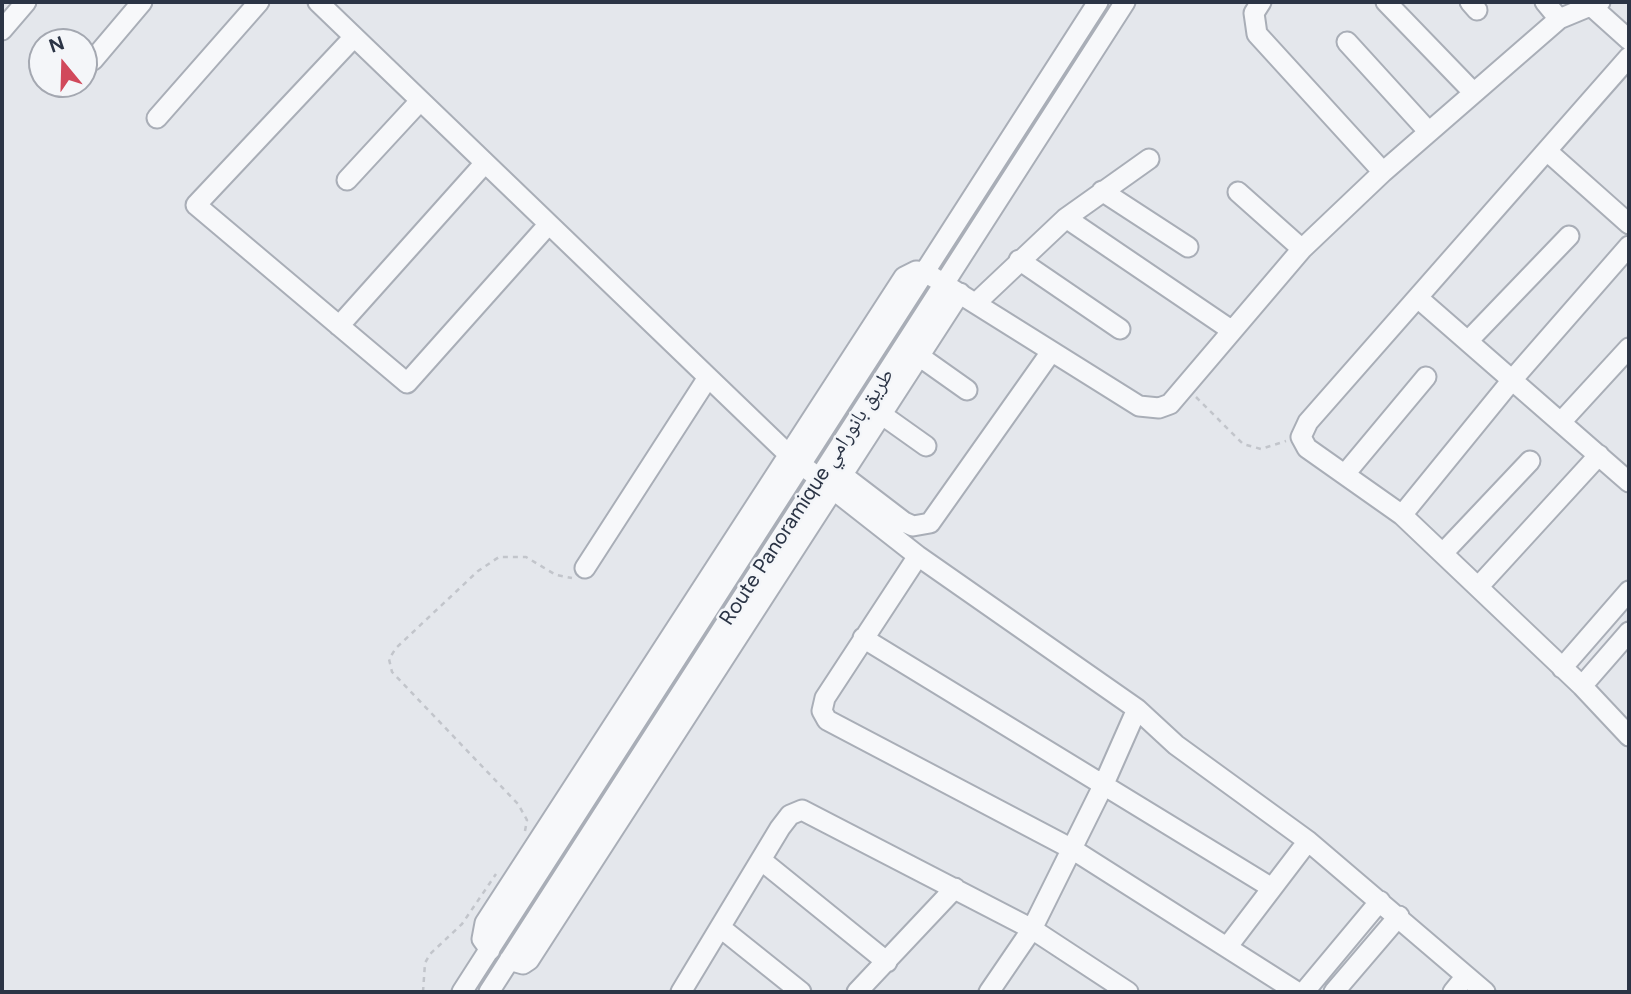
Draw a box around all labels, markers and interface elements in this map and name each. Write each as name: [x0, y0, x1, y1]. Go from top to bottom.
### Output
north arrow: [28, 28, 98, 98]
text: N: [46, 31, 67, 58]
street label: Route Panoramique طريق بانورامي: [714, 364, 900, 630]

